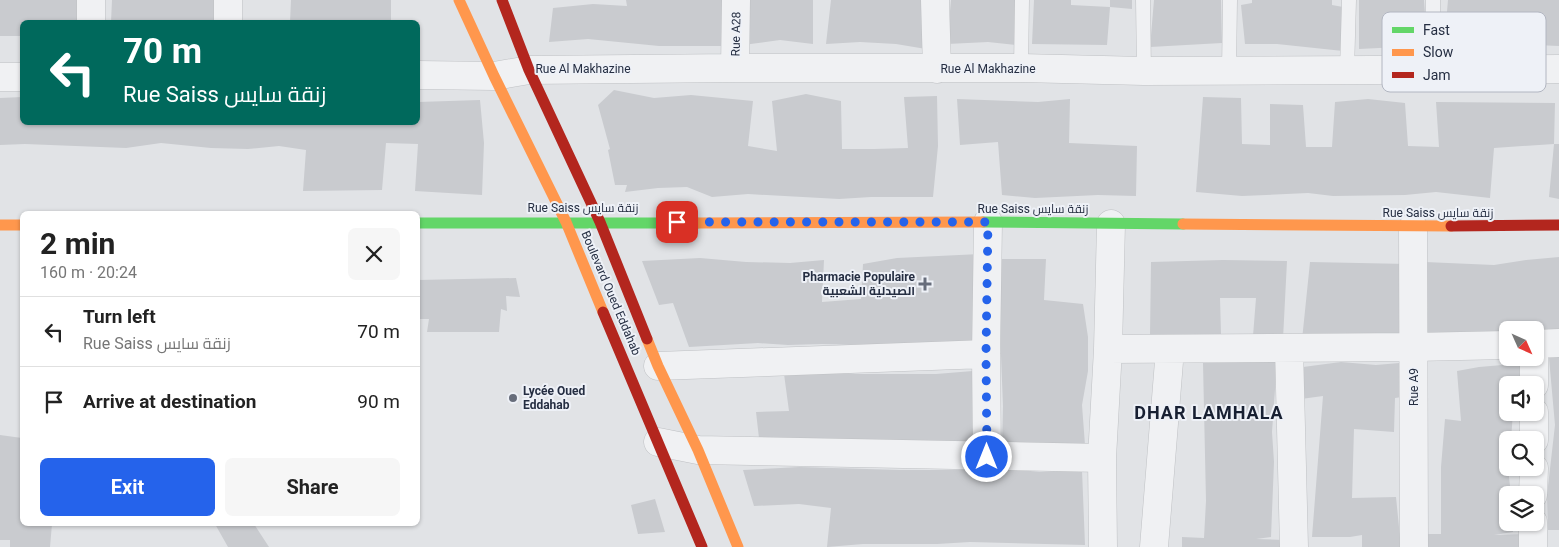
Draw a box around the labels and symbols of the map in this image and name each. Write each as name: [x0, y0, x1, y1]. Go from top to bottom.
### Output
street label: Rue A28: [729, 11, 743, 56]
legend: [1382, 12, 1546, 92]
text: Fast: [1423, 22, 1450, 38]
text: Slow: [1423, 44, 1454, 60]
street label: Rue Al Makhazine: [535, 62, 631, 76]
street label: Rue Al Makhazine: [940, 62, 1036, 76]
text: Jam: [1423, 67, 1451, 83]
street label: Rue Saiss زنقة سايس: [528, 201, 638, 215]
pin: [656, 201, 698, 243]
street label: Rue Saiss زنقة سايس: [978, 202, 1088, 216]
street label: Rue Saiss زنقة سايس: [1383, 206, 1493, 220]
street label: Boulevard Oued Eddahab: [578, 229, 644, 358]
place label: Pharmacie Populaire الصيدلية الشعبية: [803, 270, 916, 298]
marker: Pharmacie Populaire الصيدلية الشعبية: [919, 278, 931, 290]
north arrow: [1499, 321, 1544, 366]
street label: Rue A9: [1407, 368, 1421, 406]
place label: Lycée Oued Eddahab: [523, 384, 585, 412]
marker: Lycée Oued Eddahab: [507, 392, 519, 404]
district label: DHAR LAMHALA: [1134, 402, 1284, 423]
position arrow: [960, 430, 1012, 482]

